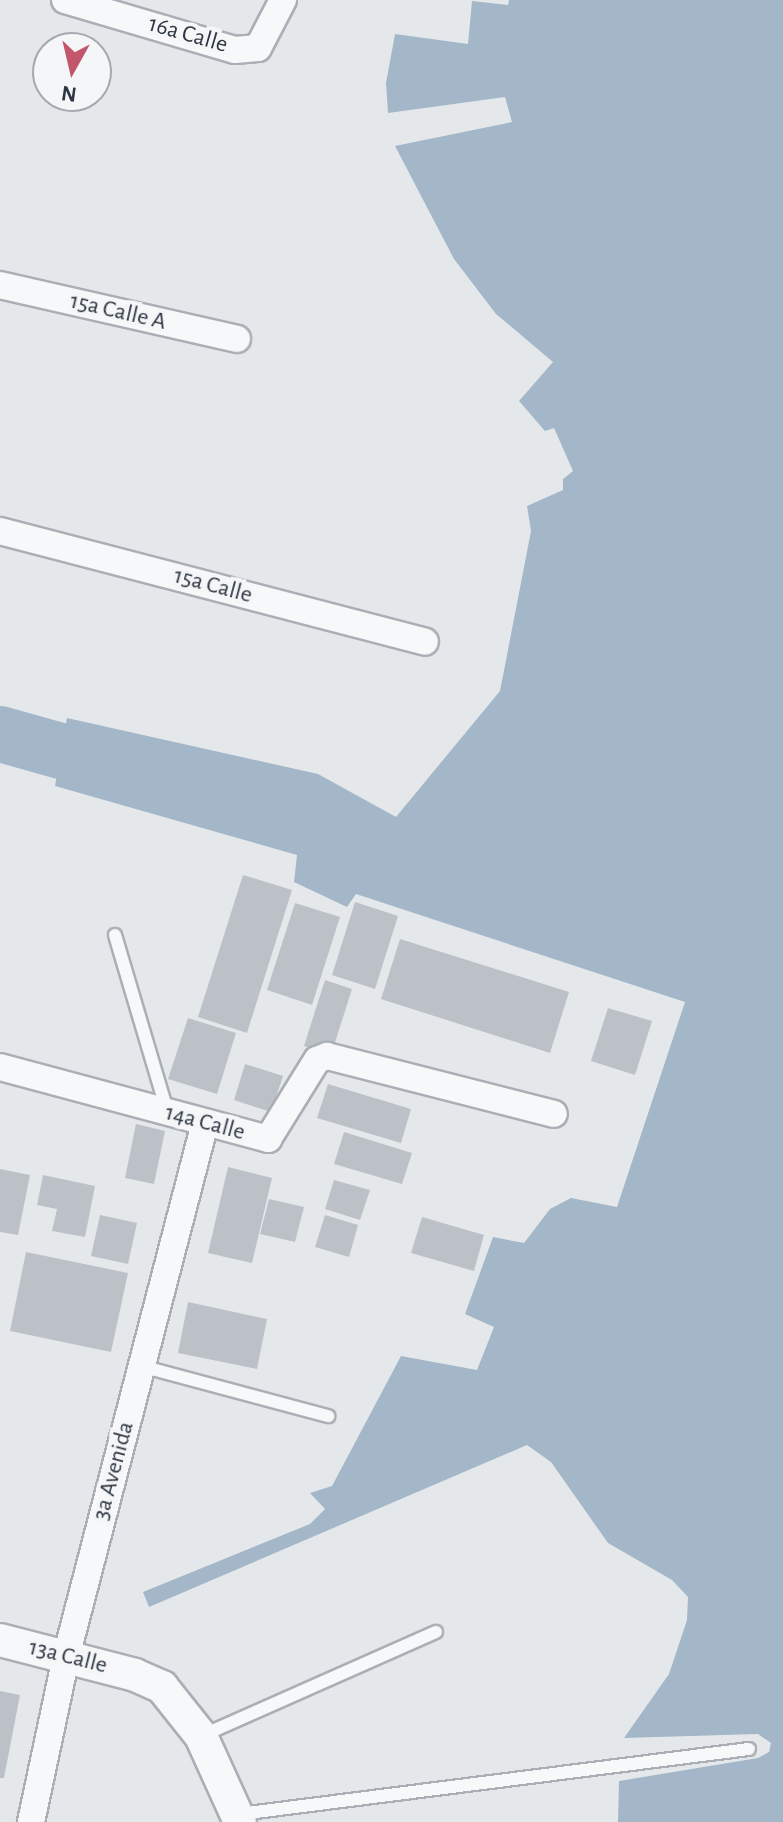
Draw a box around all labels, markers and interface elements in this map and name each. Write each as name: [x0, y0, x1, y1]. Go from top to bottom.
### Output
street label: 16a Calle: [145, 10, 231, 60]
north arrow: [32, 32, 112, 112]
text: N: [60, 82, 78, 106]
street label: 15a Calle A: [67, 287, 169, 337]
street label: 15a Calle: [171, 562, 255, 610]
street label: 14a Calle: [162, 1099, 248, 1147]
street label: 3a Avenida: [87, 1419, 141, 1523]
street label: 13a Calle: [26, 1633, 110, 1681]

